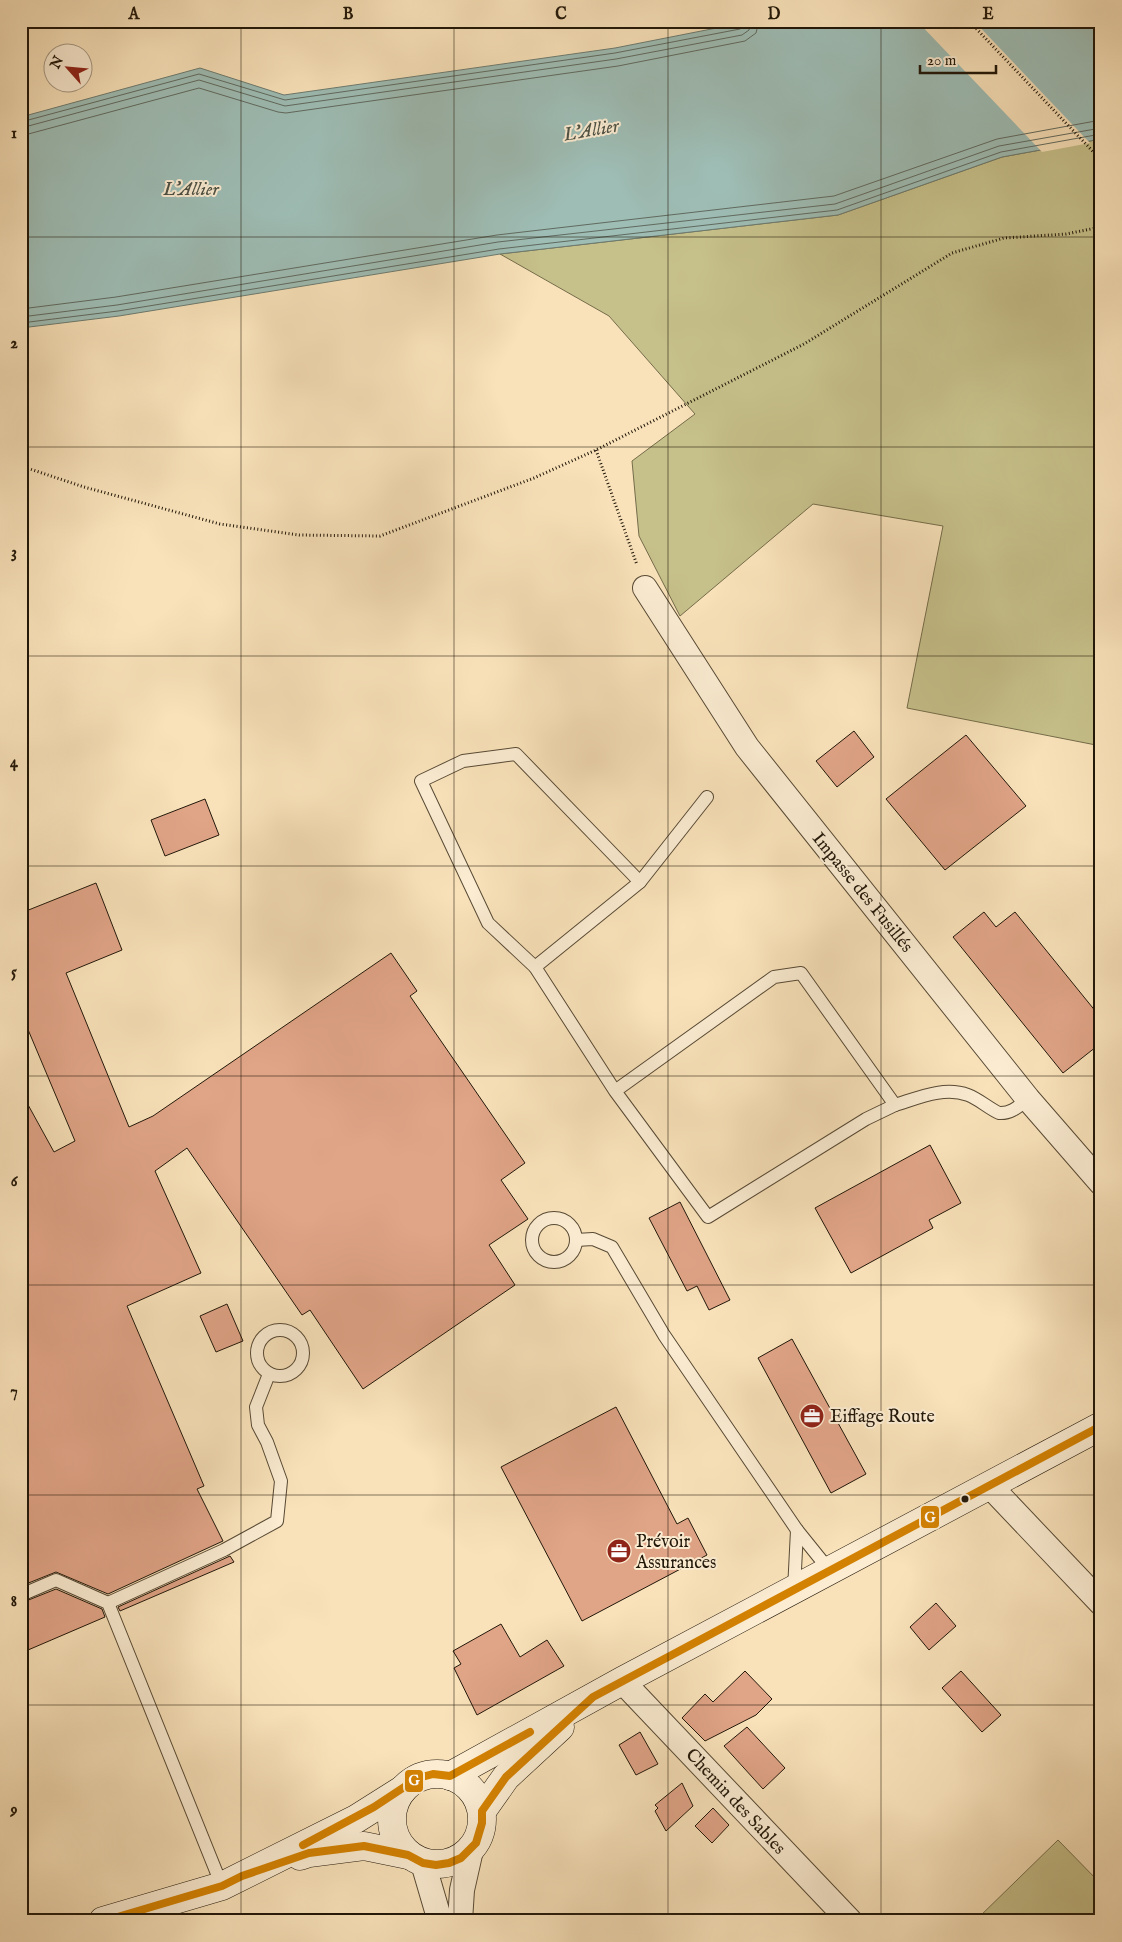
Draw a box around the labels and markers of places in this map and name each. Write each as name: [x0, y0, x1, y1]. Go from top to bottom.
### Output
office icon: Eiffage Route: [799, 1403, 825, 1429]
place label: Eiffage Route: [830, 1406, 935, 1429]
unlabelled marker: [960, 1494, 970, 1504]
place label: Prévoir Assurances: [635, 1531, 716, 1575]
office icon: Prévoir Assurances: [606, 1538, 632, 1564]

